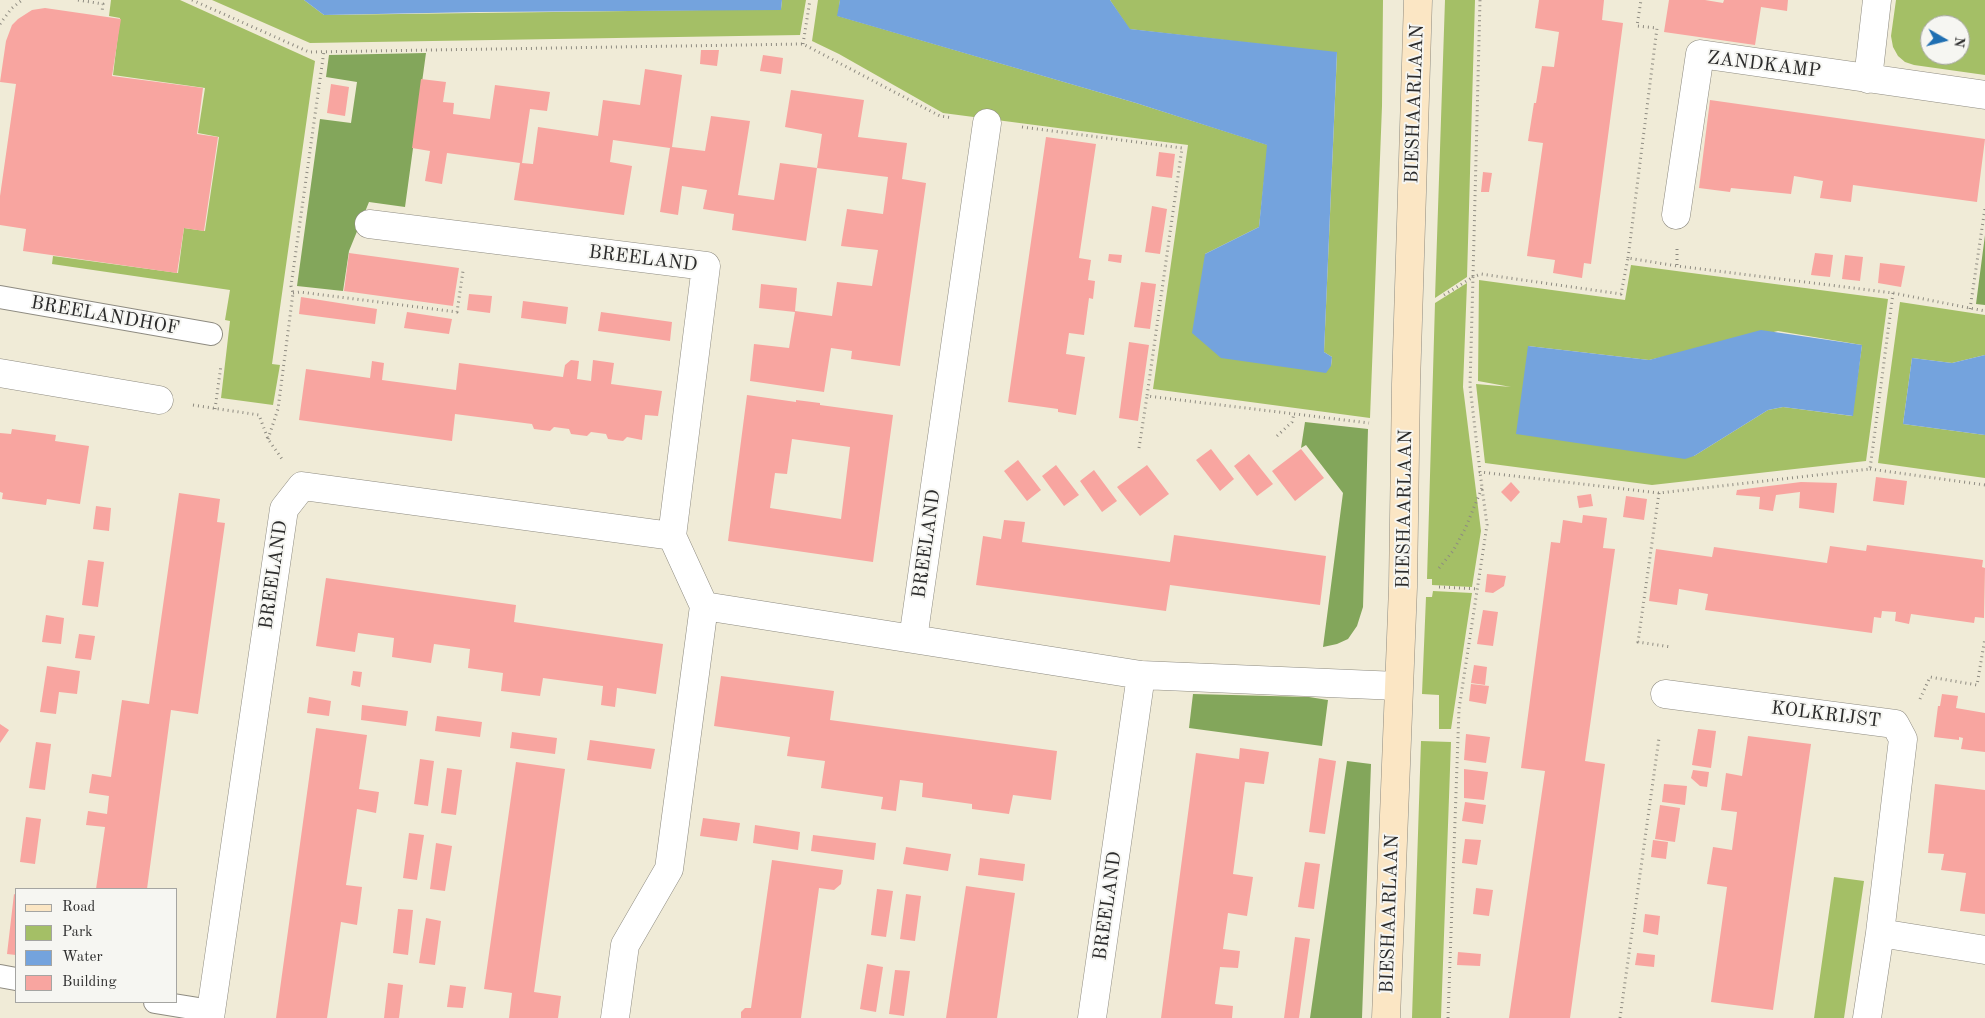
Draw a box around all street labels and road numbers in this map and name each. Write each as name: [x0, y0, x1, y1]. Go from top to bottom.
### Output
street label: BIESHAARLAAN: [1401, 24, 1429, 184]
street label: ZANDKAMP: [1706, 47, 1822, 83]
street label: BREELAND: [587, 241, 699, 277]
street label: BREELANDHOF: [29, 292, 181, 340]
street label: BIESHAARLAAN: [1392, 429, 1418, 589]
street label: BREELAND: [908, 488, 946, 600]
street label: BREELAND: [255, 519, 293, 631]
street label: KOLKRIJST: [1770, 697, 1882, 733]
street label: BIESHAARLAAN: [1376, 834, 1404, 994]
street label: BREELAND: [1089, 850, 1127, 962]

